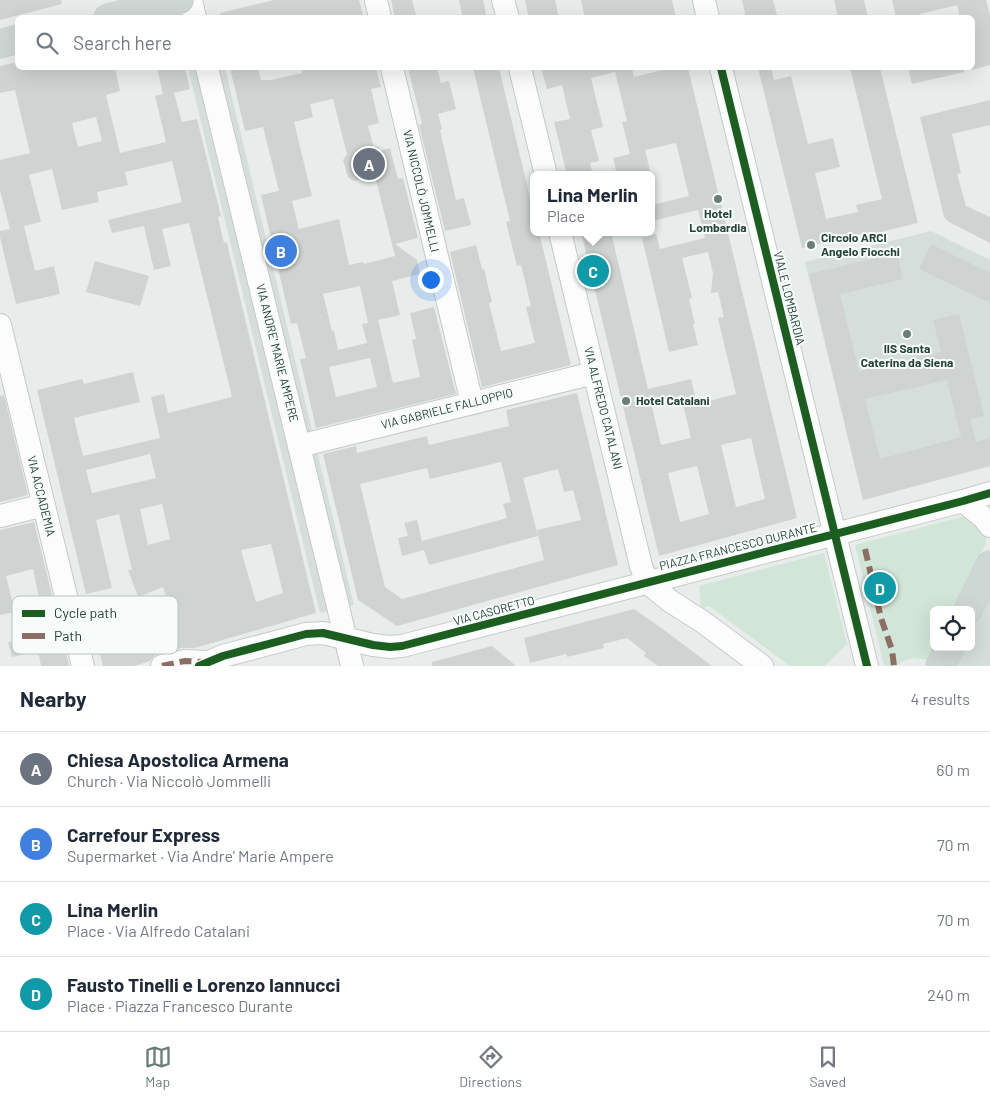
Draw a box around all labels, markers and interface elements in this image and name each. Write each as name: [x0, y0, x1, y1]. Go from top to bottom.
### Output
search box: [15, 15, 975, 70]
icon: search: [33, 29, 61, 57]
text: Search here: [73, 31, 172, 54]
street label: VIA NICCOLÒ JOMMELLI: [401, 128, 443, 253]
pin: A: [353, 145, 385, 183]
popup: [530, 171, 655, 236]
text: Lina Merlin: [547, 183, 638, 206]
marker: Hotel Lombardia: [712, 193, 724, 205]
text: Place: [547, 206, 585, 225]
place label: Hotel Lombardia: [689, 206, 747, 234]
place label: Circolo ARCI Angelo Fiocchi: [821, 230, 900, 258]
pin: B: [265, 232, 297, 270]
marker: Circolo ARCI Angelo Fiocchi: [805, 239, 817, 251]
street label: VIALE LOMBARDIA: [772, 249, 808, 346]
pin: C: [577, 252, 609, 290]
your location: [418, 267, 444, 293]
street label: VIA ANDRE' MARIE AMPERE: [254, 282, 302, 423]
marker: IIS Santa Caterina da Siena: [901, 328, 913, 340]
place label: IIS Santa Caterina da Siena: [861, 341, 953, 369]
street label: VIA ALFREDO CATALANI: [582, 345, 626, 470]
street label: VIA GABRIELE FALLOPPIO: [379, 385, 514, 431]
place label: Hotel Catalani: [636, 393, 710, 407]
marker: Hotel Catalani: [620, 395, 632, 407]
street label: VIA ACCADEMIA: [25, 454, 59, 537]
street label: PIAZZA FRANCESCO DURANTE: [658, 520, 818, 572]
pin: D: [864, 569, 896, 607]
street label: VIA CASORETTO: [452, 592, 536, 628]
legend: [12, 596, 178, 654]
text: Cycle path: [54, 604, 117, 621]
map controls: [930, 606, 975, 651]
button: locate: [930, 606, 975, 651]
text: Path: [54, 627, 82, 644]
text: Nearby: [20, 686, 86, 711]
text: 4 results: [910, 689, 970, 708]
text: Chiesa Apostolica Armena: [67, 748, 289, 771]
text: A: [31, 760, 41, 779]
text: 60 m: [936, 760, 970, 779]
text: Church · Via Niccolò Jommelli: [67, 771, 271, 790]
text: Carrefour Express: [67, 823, 220, 846]
text: B: [31, 835, 41, 854]
text: 70 m: [937, 835, 970, 854]
text: Supermarket · Via Andre' Marie Ampere: [67, 846, 334, 865]
text: Lina Merlin: [67, 898, 158, 921]
text: C: [31, 910, 41, 929]
text: 70 m: [937, 910, 970, 929]
text: Place · Via Alfredo Catalani: [67, 921, 250, 940]
text: Fausto Tinelli e Lorenzo Iannucci: [67, 973, 340, 996]
text: D: [31, 985, 41, 1004]
text: 240 m: [927, 985, 970, 1004]
text: Place · Piazza Francesco Durante: [67, 996, 293, 1015]
tab: Map: [144, 1043, 172, 1090]
tab: Directions: [459, 1043, 522, 1090]
tab: Saved: [809, 1043, 846, 1090]

